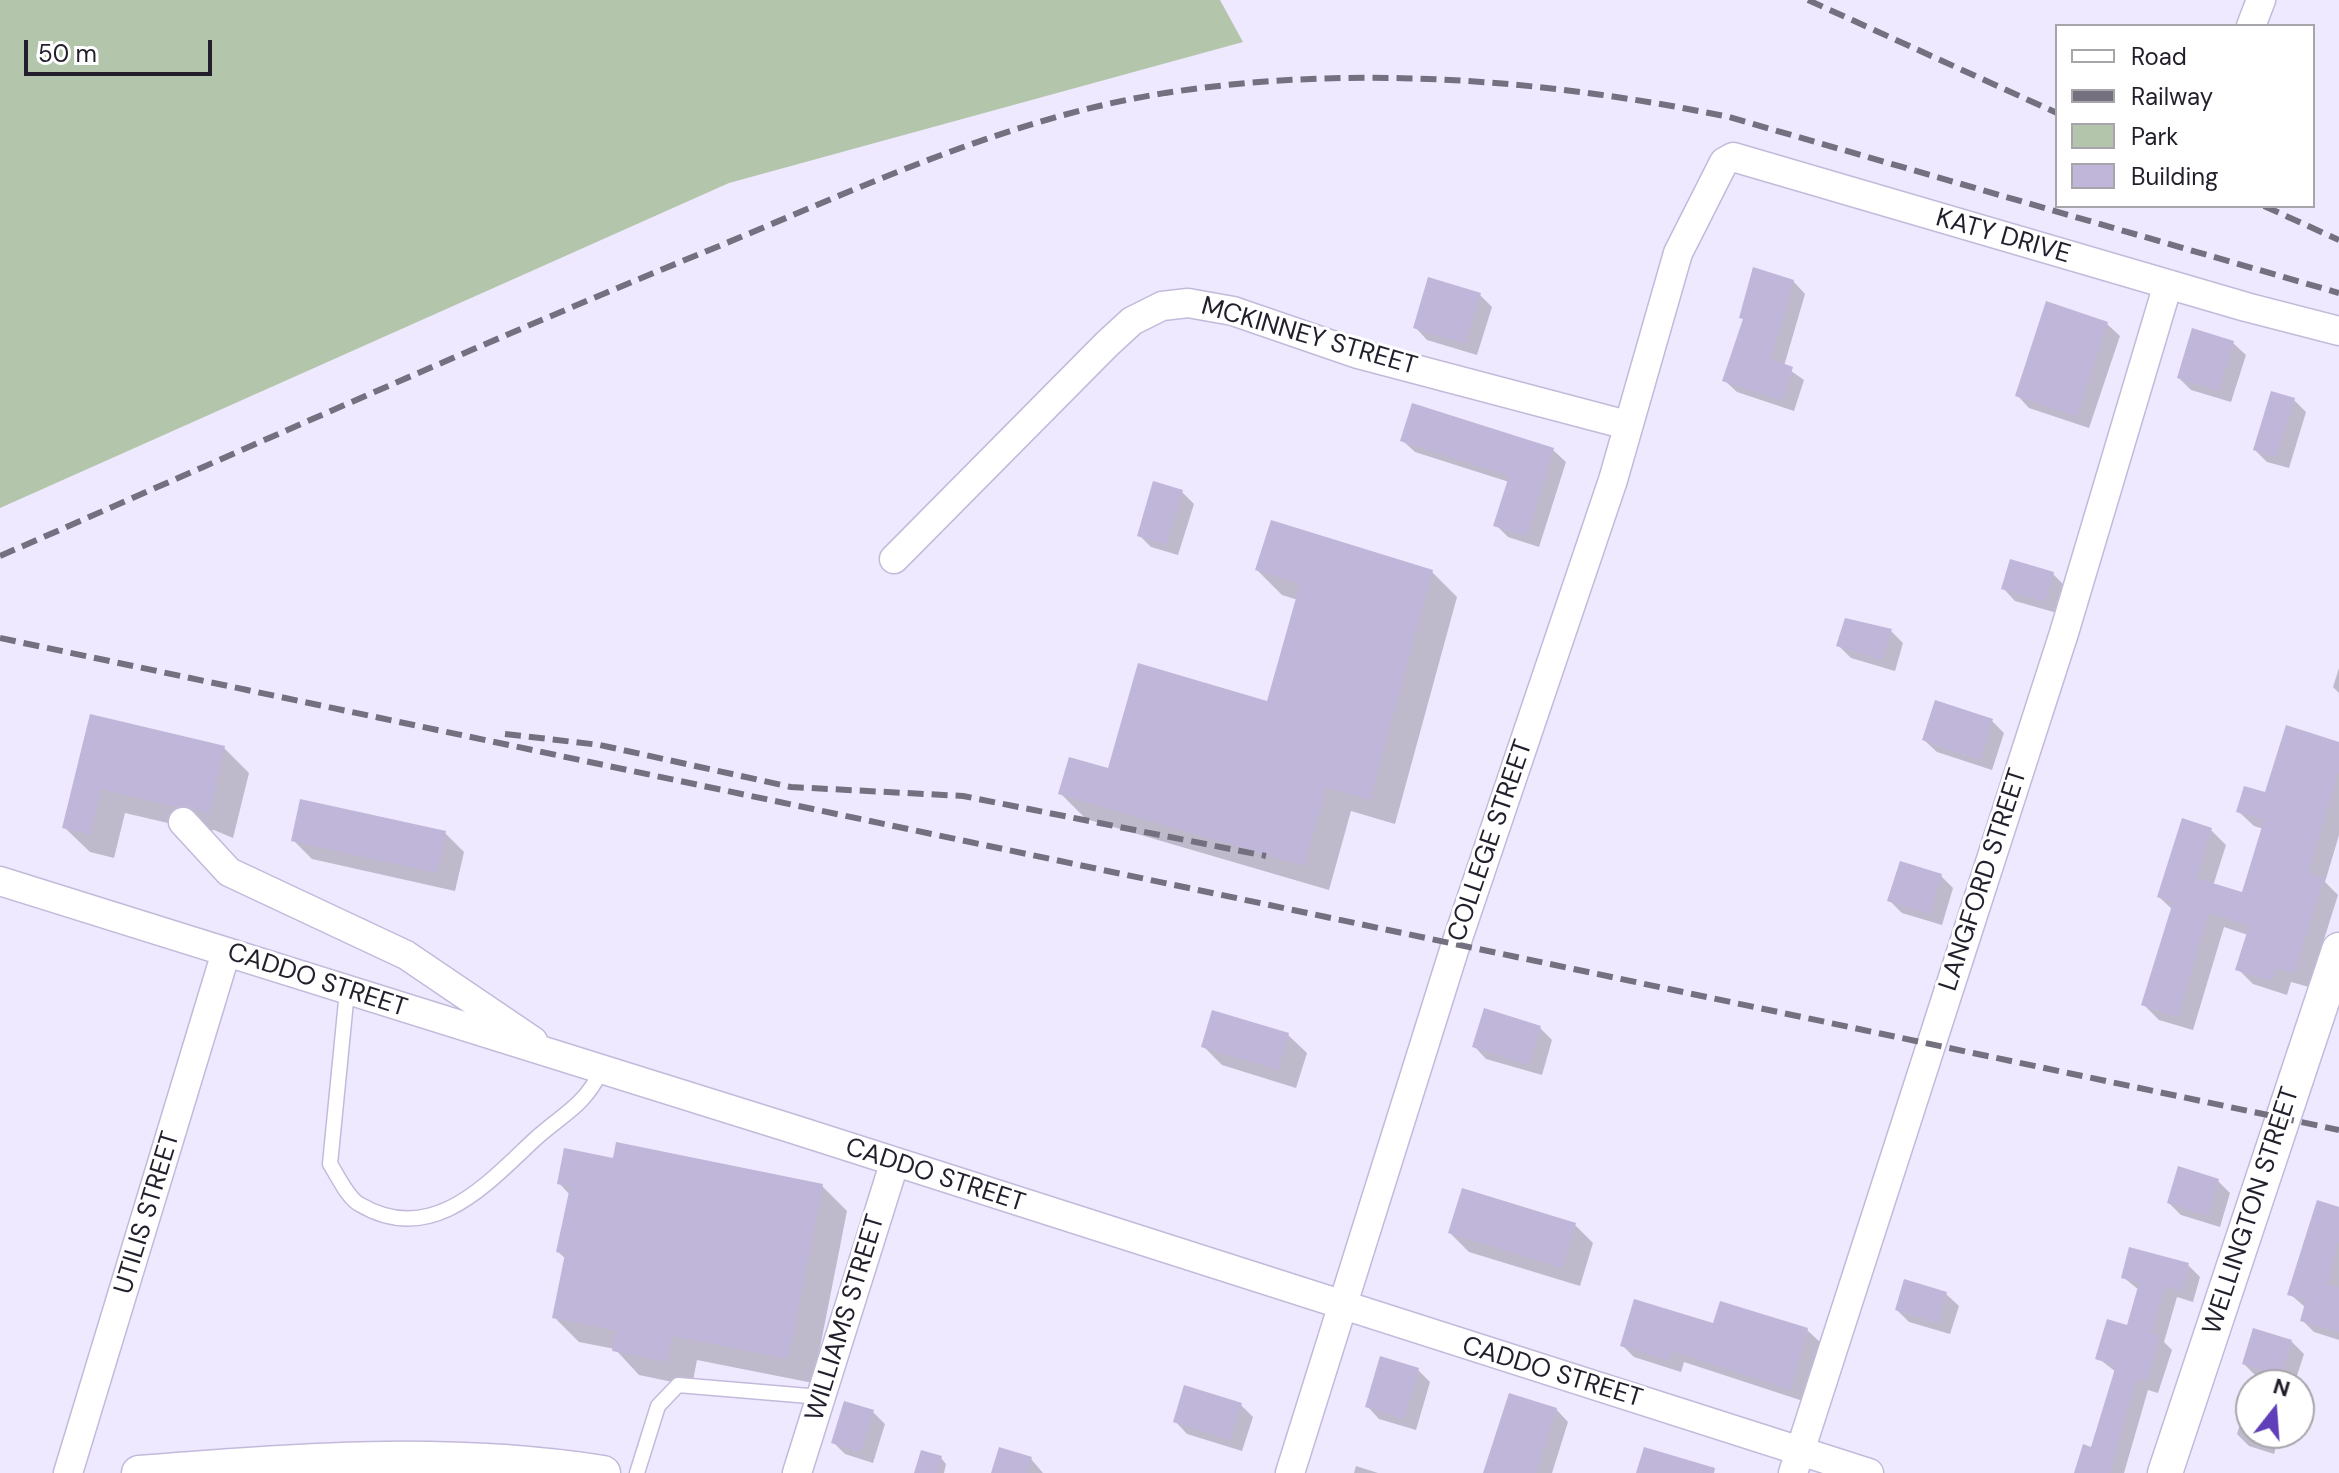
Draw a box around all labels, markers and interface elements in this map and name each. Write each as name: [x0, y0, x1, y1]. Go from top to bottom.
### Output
scale bar: [28, 24, 216, 74]
legend: [2055, 24, 2315, 208]
text: 50 m: [38, 38, 97, 69]
text: Road: [2131, 41, 2187, 72]
text: Railway: [2131, 81, 2213, 112]
text: Park: [2131, 121, 2178, 152]
text: Building: [2131, 161, 2218, 192]
street label: KATY DRIVE: [1932, 203, 2074, 271]
street label: MCKINNEY STREET: [1198, 291, 1420, 383]
street label: COLLEGE STREET: [1442, 736, 1540, 946]
street label: LANGFORD STREET: [1933, 765, 2035, 995]
street label: CADDO STREET: [223, 937, 411, 1025]
street label: WELLINGTON STREET: [2197, 1083, 2307, 1339]
street label: UTILIS STREET: [109, 1128, 187, 1298]
street label: CADDO STREET: [841, 1132, 1029, 1220]
street label: WILLIAMS STREET: [800, 1211, 892, 1425]
street label: CADDO STREET: [1458, 1331, 1646, 1415]
north arrow: [2235, 1369, 2315, 1449]
text: N: [2270, 1371, 2293, 1404]

